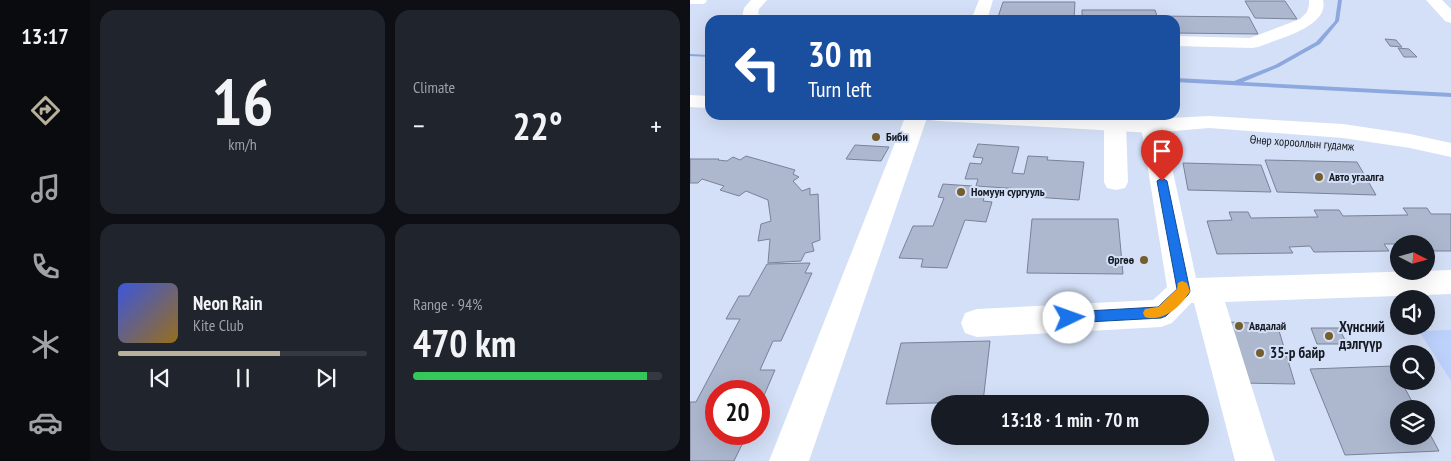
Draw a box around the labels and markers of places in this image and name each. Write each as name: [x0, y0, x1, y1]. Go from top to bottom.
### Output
place label: Биби: [886, 129, 908, 144]
pin: [1141, 130, 1183, 181]
marker: Биби: [870, 131, 882, 143]
place label: Авто угаалга: [1328, 169, 1384, 184]
marker: Авто угаалга: [1313, 171, 1325, 183]
place label: Номуун сургууль: [971, 184, 1045, 199]
marker: Номуун сургууль: [955, 186, 967, 198]
place label: Өргөө: [1108, 252, 1135, 267]
marker: Өргөө: [1138, 254, 1150, 266]
place label: Хүнсний дэлгүүр: [1338, 317, 1385, 353]
place label: Авдалай: [1248, 318, 1286, 333]
marker: Авдалай: [1233, 320, 1245, 332]
marker: Хүнсний дэлгүүр: [1323, 330, 1335, 342]
place label: 35-р байр: [1270, 343, 1325, 362]
marker: 35-р байр: [1254, 347, 1266, 359]

